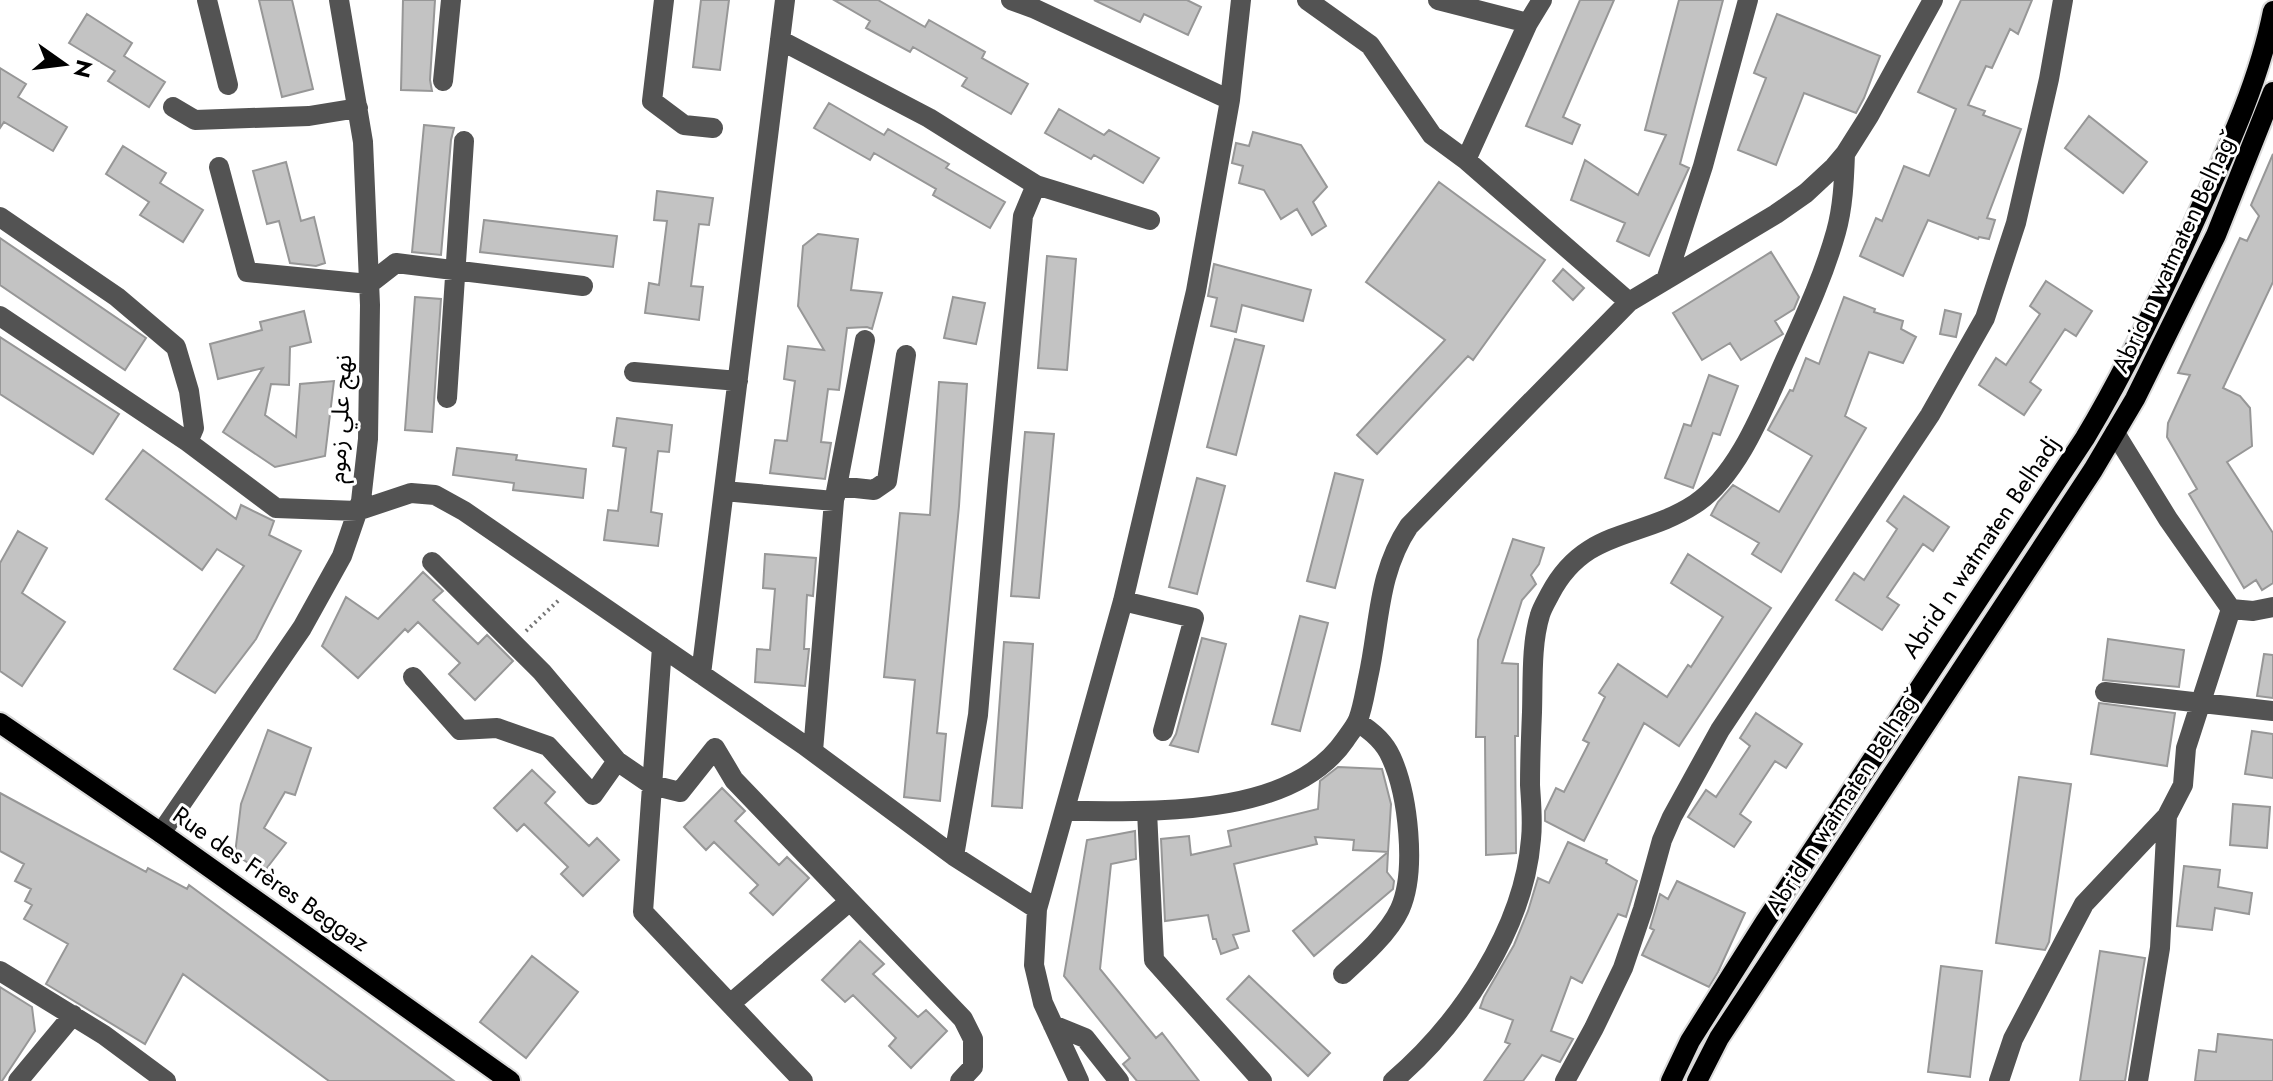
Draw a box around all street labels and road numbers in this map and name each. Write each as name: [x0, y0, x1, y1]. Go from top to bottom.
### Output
street label: Abrid n watmaten Belḥaǧ: [2103, 124, 2246, 378]
street label: نهج علي زموم: [319, 354, 362, 484]
street label: Abrid n watmaten Belhadj: [1893, 429, 2068, 665]
street label: Abrid n watmaten Belḥaǧ: [1756, 681, 1929, 922]
street label: Rue des Frères Beggaz: [166, 797, 377, 960]

